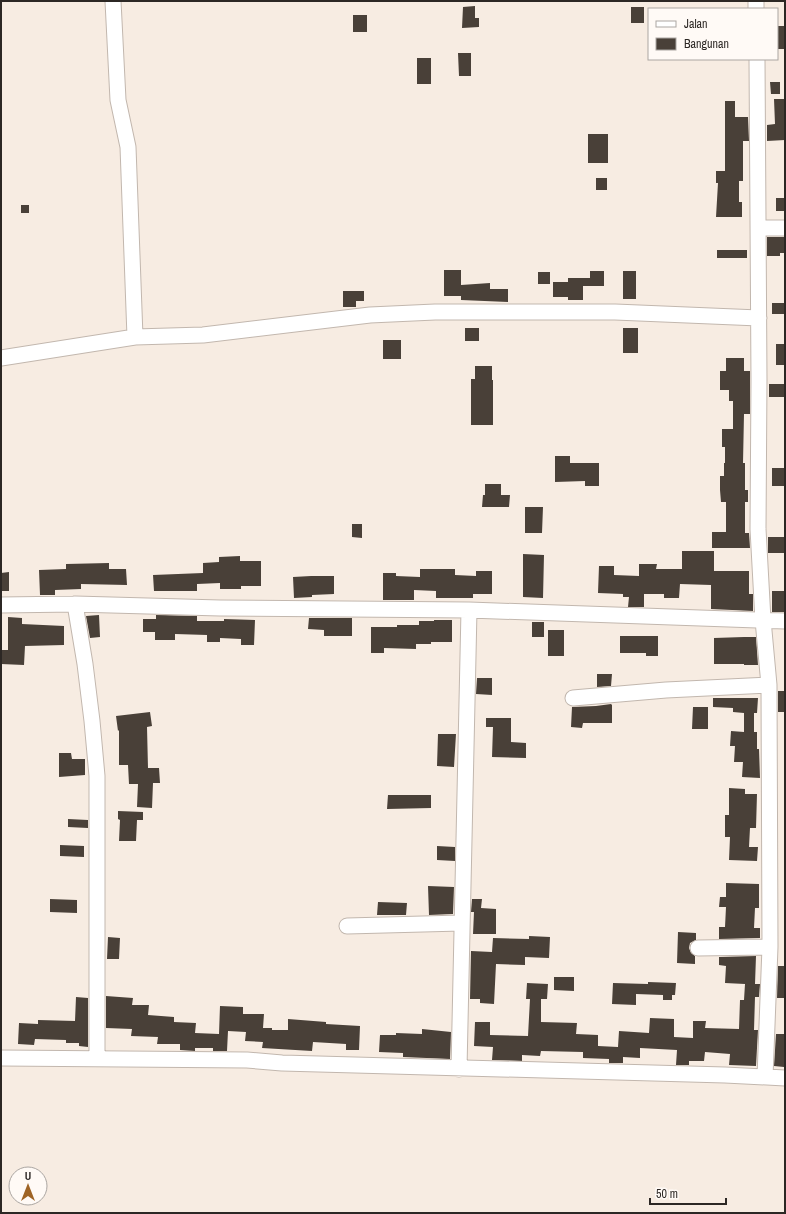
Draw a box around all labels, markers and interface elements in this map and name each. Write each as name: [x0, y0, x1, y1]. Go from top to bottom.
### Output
legend: [648, 8, 778, 60]
text: Jalan: [684, 16, 708, 32]
text: Bangunan: [684, 36, 729, 52]
north arrow: [8, 1166, 48, 1206]
text: U: [25, 1169, 31, 1183]
scale bar: [650, 1180, 726, 1206]
text: 50 m: [656, 1186, 678, 1202]

